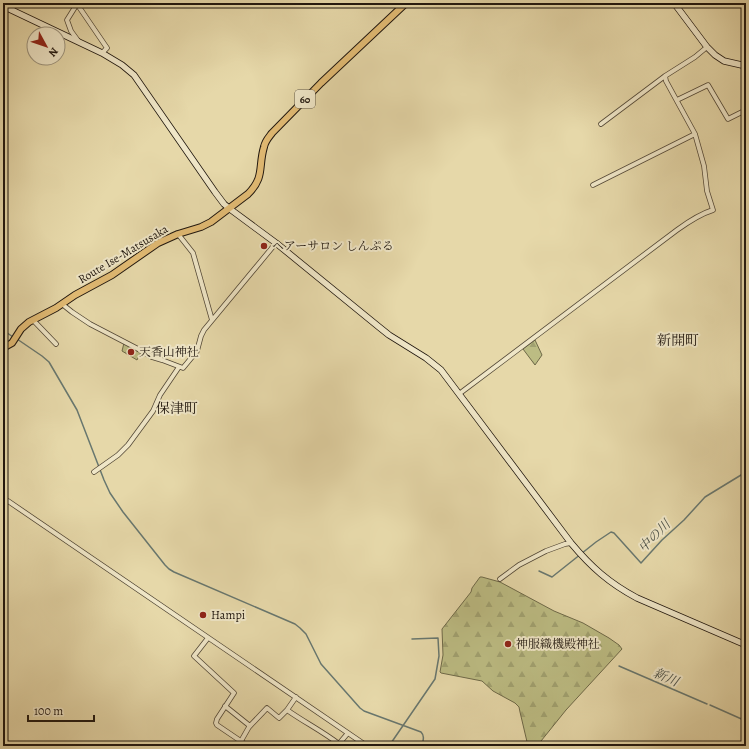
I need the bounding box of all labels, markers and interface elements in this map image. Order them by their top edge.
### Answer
north arrow [26,26,66,66]
text: N [45,44,62,60]
road number: 60 [295,90,315,108]
street label: Route Ise-Matsusaka [75,221,171,287]
place label: ヘアーサロン しんぷる [272,238,394,254]
marker: ヘアーサロン しんぷる [259,241,269,251]
district label: 新開町 [657,331,699,350]
place label: 天香山神社 [139,344,199,360]
marker: 天香山神社 [126,347,136,357]
district label: 保津町 [156,399,198,418]
water label: 中の川 [634,515,675,556]
place label: Hampi [211,607,245,623]
marker: Hampi [198,610,208,620]
place label: 神服織機殿神社 [516,636,600,652]
marker: 神服織機殿神社 [503,639,513,649]
water label: 新川 [651,664,683,691]
scale bar [28,697,94,723]
text: 100 m [34,703,63,719]

